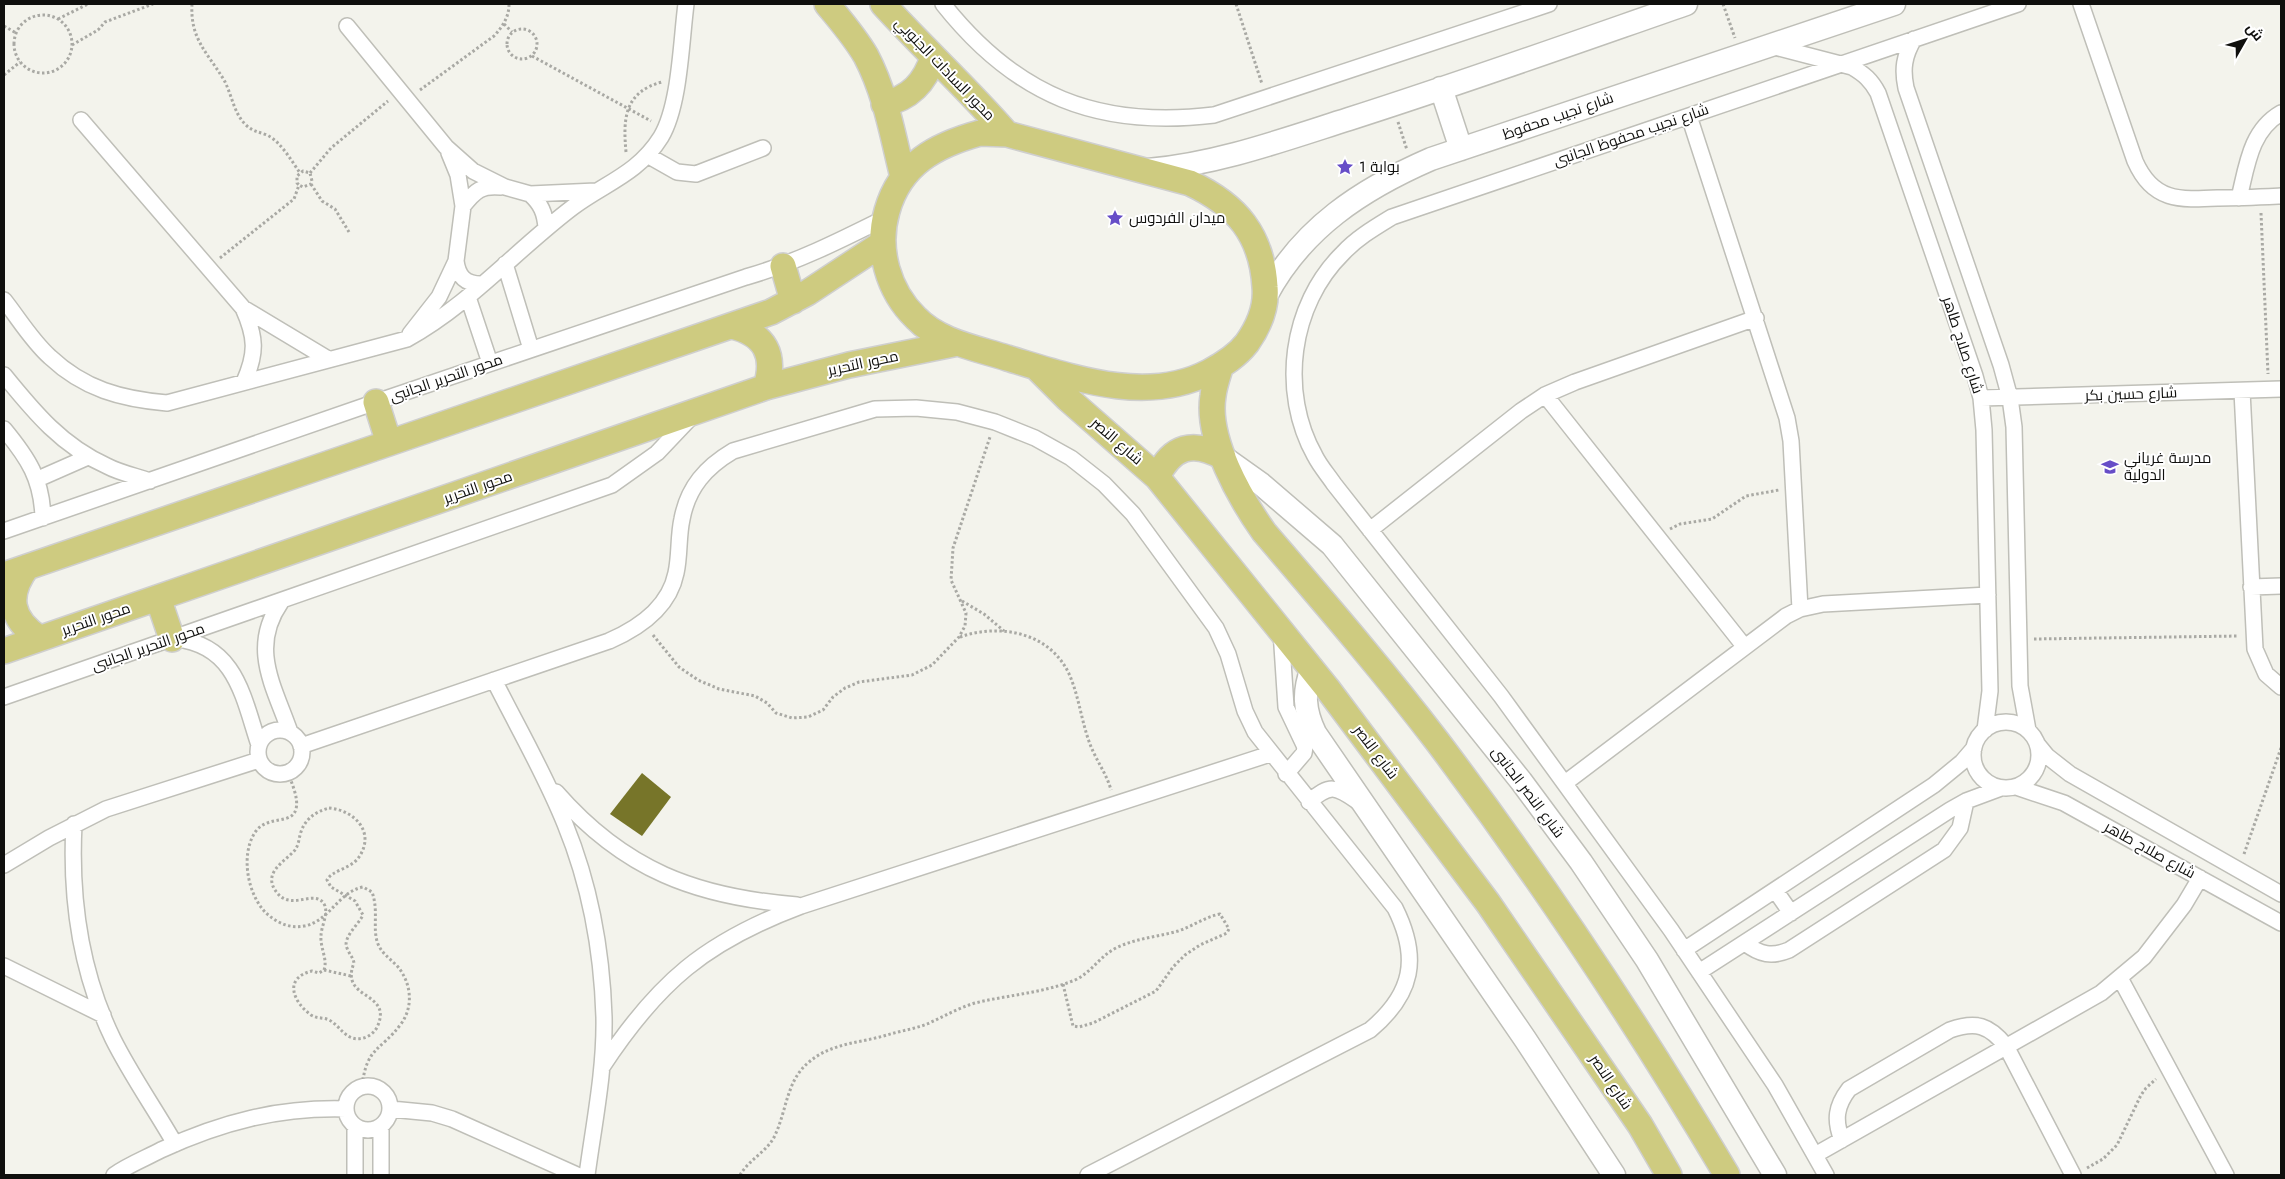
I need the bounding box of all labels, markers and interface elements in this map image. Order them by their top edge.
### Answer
street label: محور السادات الجنوبي [889,12,1000,126]
north arrow [2220,15,2270,65]
text: ش [2242,19,2269,45]
street label: شارع نجيب محفوظ [1499,87,1617,145]
street label: شارع نجيب محفوظ الجانبى [1550,98,1712,172]
place label: بوابة 1 [1359,156,1400,178]
place icon: بوابة 1 [1335,157,1355,177]
place label: ميدان الفردوس [1129,207,1225,229]
place icon: ميدان الفردوس [1105,208,1125,228]
street label: شارع صلاح طاهر [1937,293,1989,396]
street label: محور التحرير [825,345,900,381]
street label: محور التحرير الجانبى [386,348,506,408]
street label: شارع حسين بكر [2083,381,2178,407]
street label: شارع النصر [1085,411,1148,470]
place label: مدرسة غرياني الدولية [2124,447,2211,486]
school or university icon: مدرسة غرياني الدولية [2100,457,2120,477]
street label: محور التحرير [440,465,515,509]
street label: محور التحرير [58,597,133,641]
street label: محور التحرير الجانبى [88,617,208,677]
street label: شارع النصر [1348,719,1404,784]
street label: شارع النصر الجانبى [1486,742,1570,842]
street label: شارع صلاح طاهر [2100,815,2200,884]
street label: شارع النصر [1584,1049,1638,1114]

